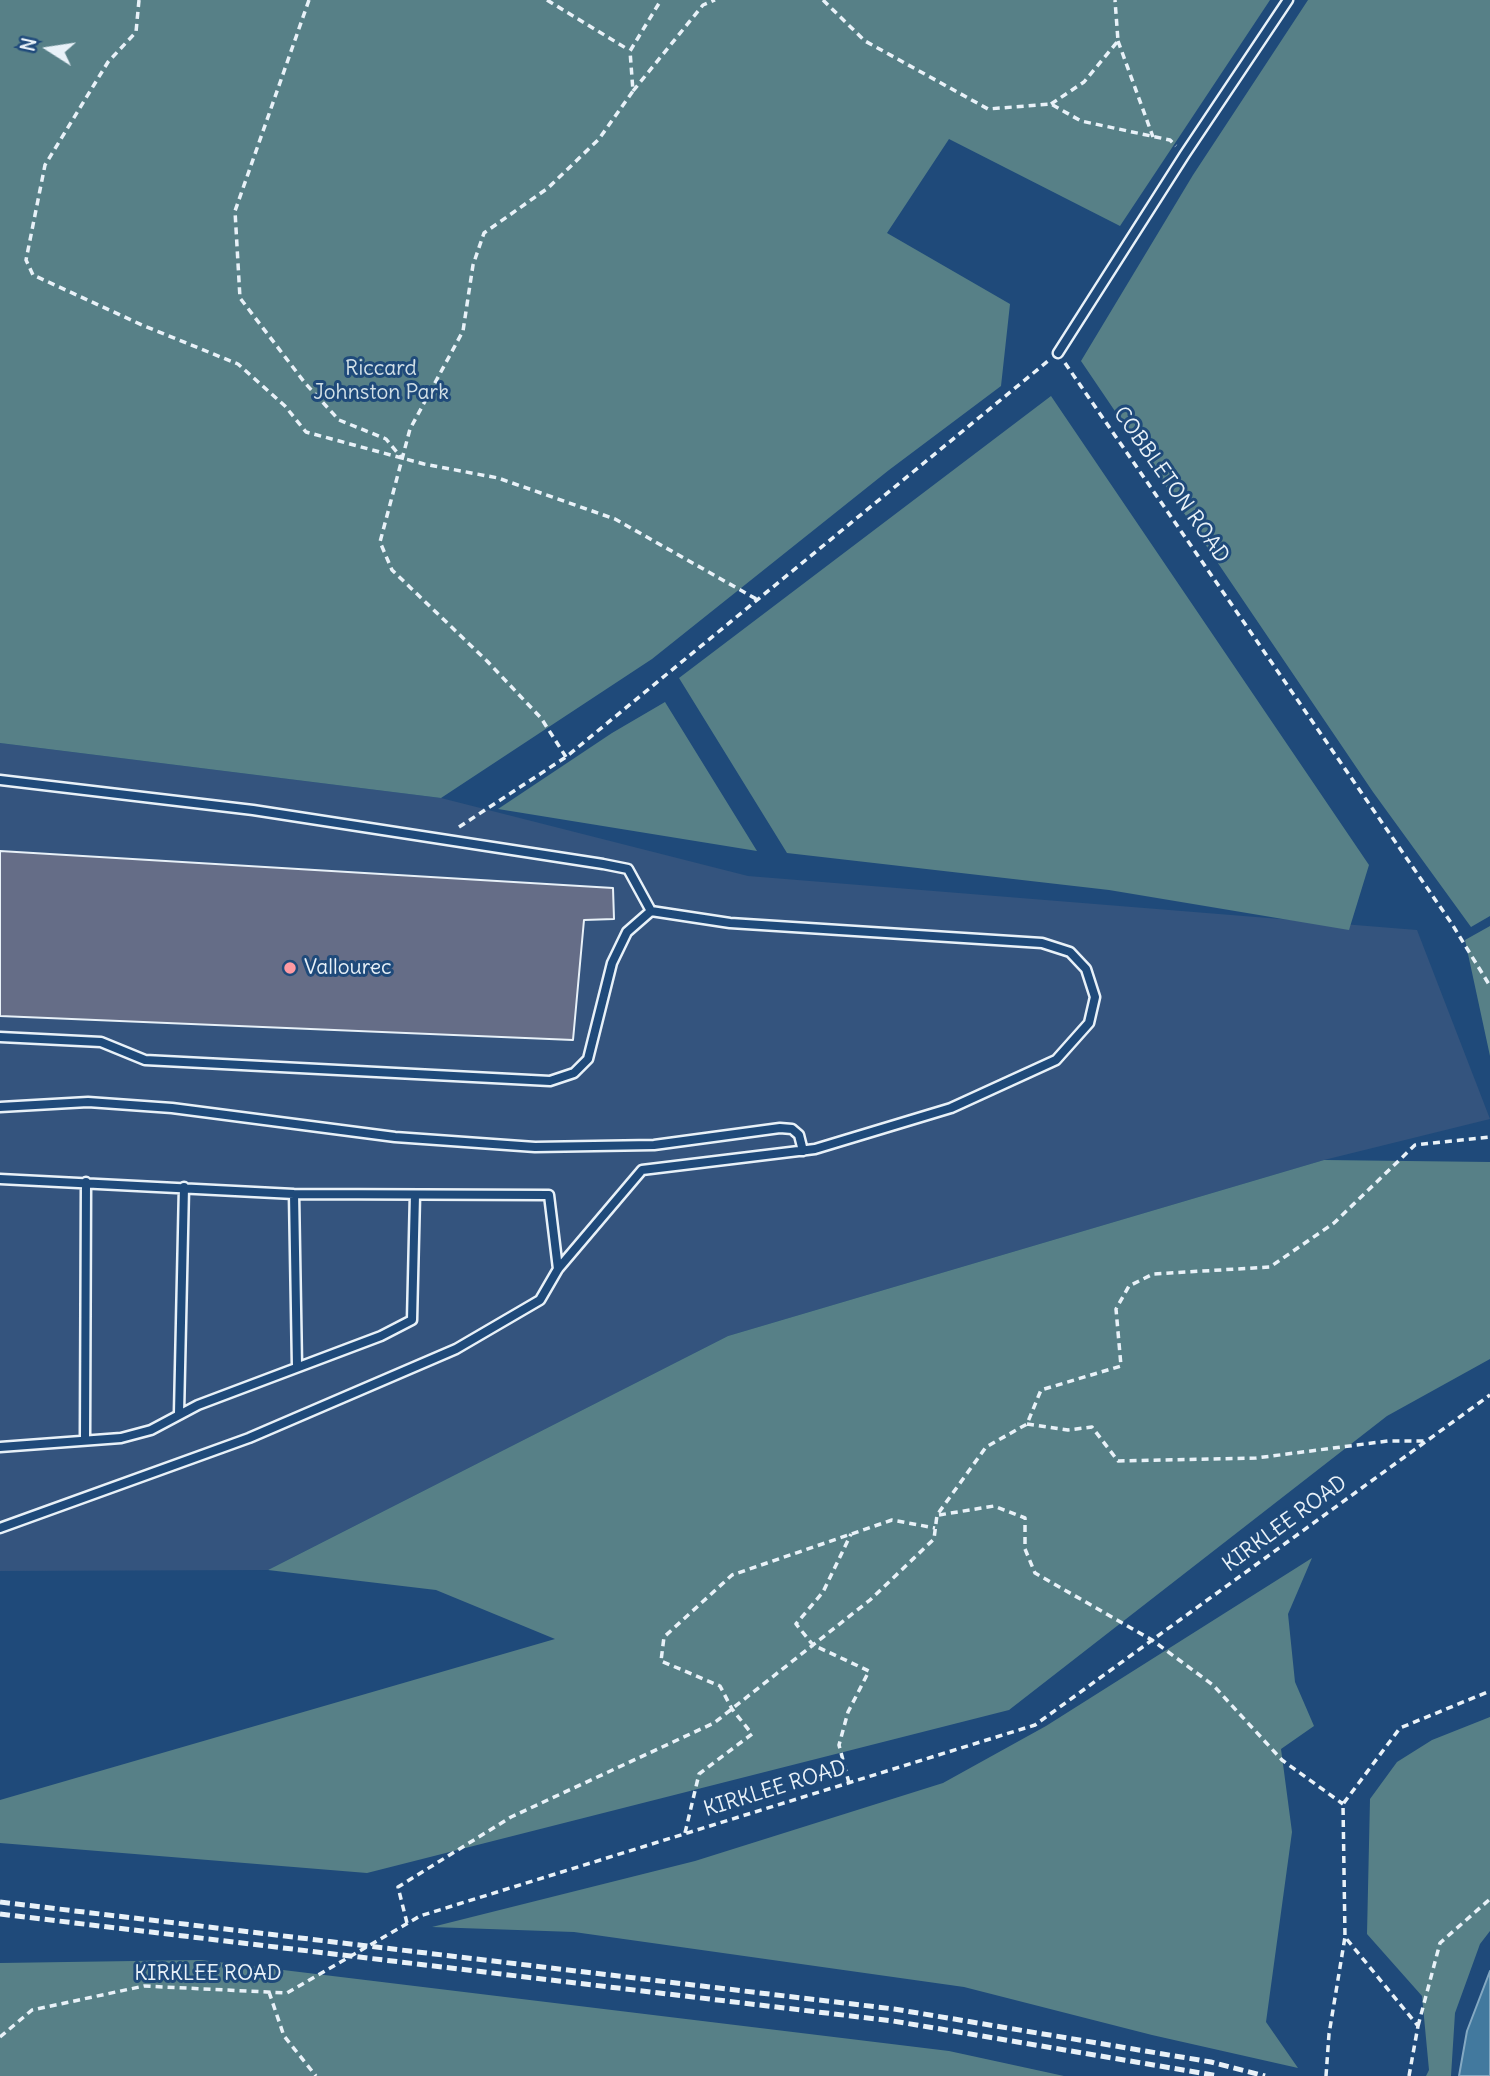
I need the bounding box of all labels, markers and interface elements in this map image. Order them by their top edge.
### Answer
north arrow [14,14,84,84]
text: N [15,36,42,54]
park label: Riccard Johnston Park [313,356,449,406]
street label: COBBLETON ROAD [1108,402,1234,568]
place label: Vallourec [304,955,392,981]
marker: Vallourec [282,960,298,976]
street label: KIRKLEE ROAD [1218,1471,1352,1577]
street label: KIRKLEE ROAD [701,1755,849,1823]
street label: KIRKLEE ROAD [134,1961,282,1987]

